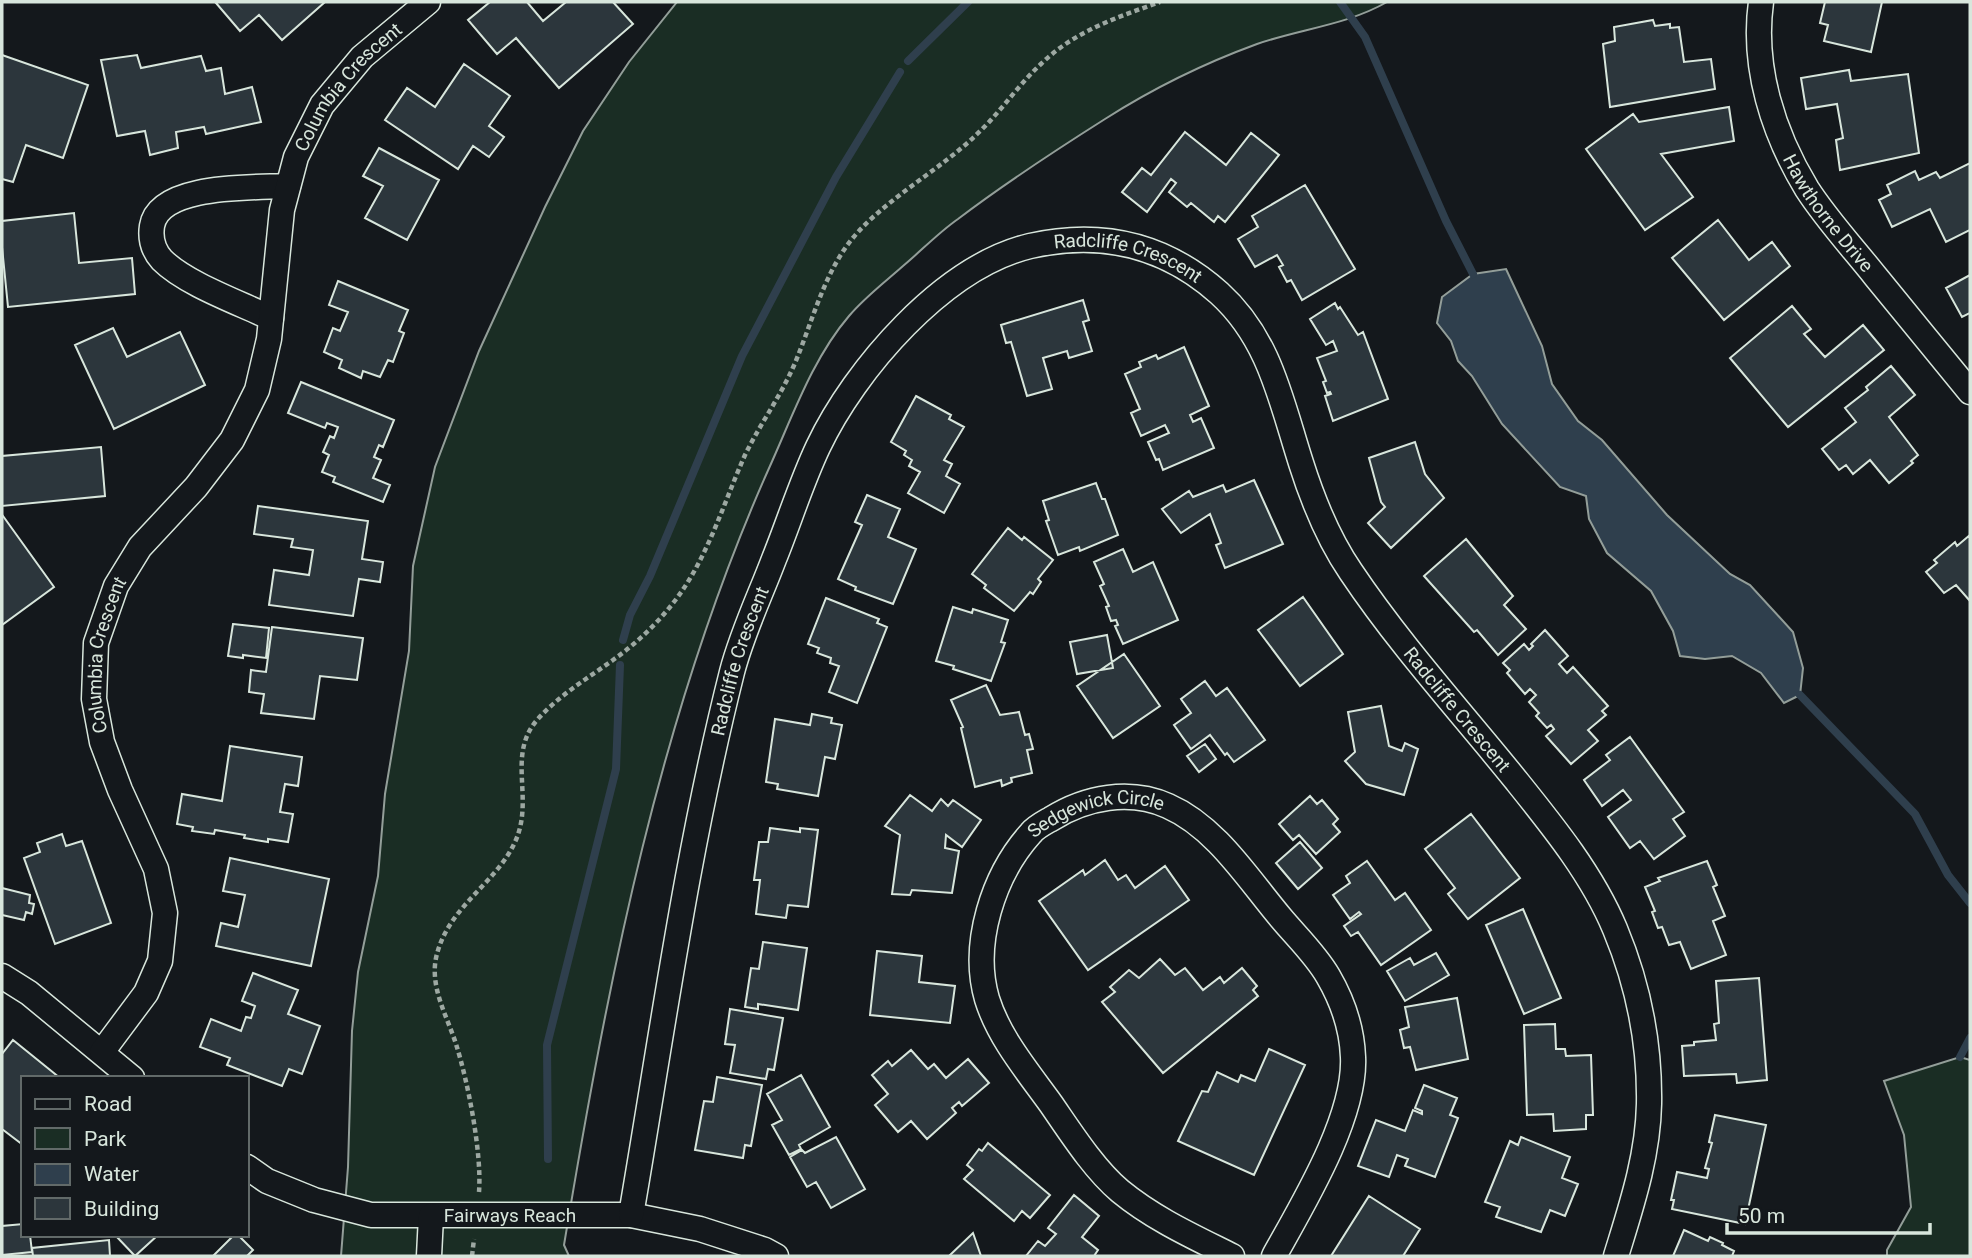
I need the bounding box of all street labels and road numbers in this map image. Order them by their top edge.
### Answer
street label: Columbia Crescent [289,17,406,155]
street label: Hawthorne Drive [1778,150,1879,277]
street label: Radcliffe Crescent [1052,228,1207,287]
street label: Columbia Crescent [82,572,131,735]
street label: Radcliffe Crescent [706,583,773,738]
street label: Radcliffe Crescent [1399,642,1516,776]
street label: Sedgewick Circle [1022,785,1168,842]
street label: Fairways Reach [444,1204,576,1227]

